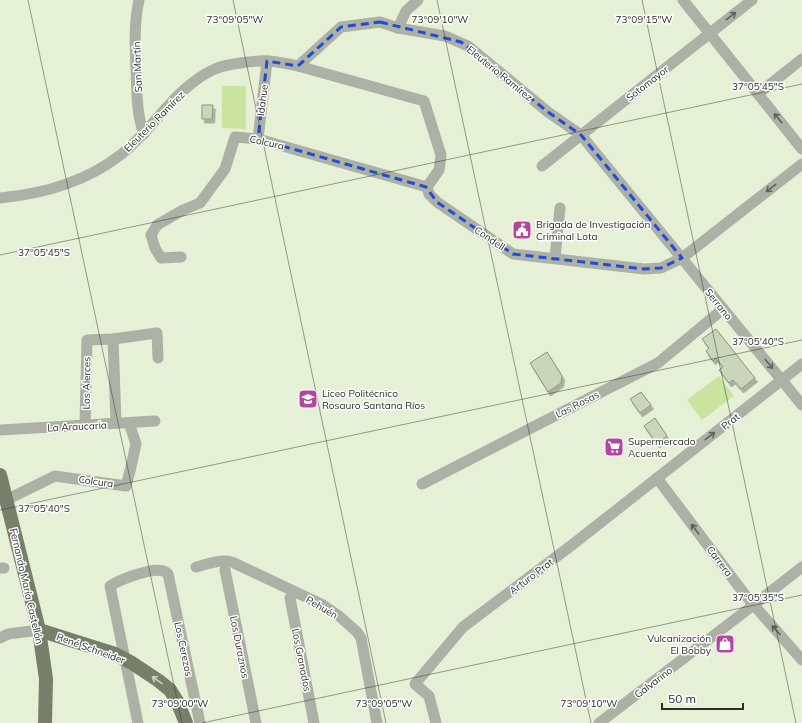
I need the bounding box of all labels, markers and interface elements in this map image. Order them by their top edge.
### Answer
one-way arrow [725,12,736,21]
text: 73°09'05"W [207,13,263,26]
text: 73°09'10"W [412,13,468,26]
text: 73°09'15"W [616,13,672,26]
street label: San Martín [130,41,145,93]
street label: Eleuterio Ramírez [464,43,535,104]
street label: Sotomayor [623,63,671,104]
text: 37°05'45"S [732,80,784,93]
street label: Idahue [254,84,271,117]
street label: Eleuterio Ramírez [121,88,188,155]
one-way arrow [773,113,782,124]
street label: Colcura [248,132,285,153]
one-way arrow [766,183,777,192]
place label: Brigada de Investigación Criminal Lota [536,218,650,243]
public building icon: Brigada de Investigación Criminal Lota [511,219,533,241]
street label: Condell [472,223,508,253]
text: 37°05'45"S [18,246,70,259]
street label: Serrano [702,286,735,323]
text: 37°05'40"S [732,335,784,348]
street label: Los Alerces [80,357,93,409]
one-way arrow [764,359,773,370]
place label: Liceo Politécnico Rosauro Santana Ríos [322,387,425,412]
school or university icon: Liceo Politécnico Rosauro Santana Ríos [297,388,319,410]
street label: Las Rosas [553,388,601,421]
street label: Prat [719,410,742,433]
street label: La Araucaria [47,418,107,435]
one-way arrow [705,432,716,441]
place label: Supermercado Acuenta [628,435,696,460]
supermarket icon: Supermercado Acuenta [603,436,625,458]
street label: Colcura [78,473,114,490]
text: 37°05'40"S [18,502,70,515]
one-way arrow [691,523,700,534]
street label: Fernando María Castellón [7,527,46,645]
street label: Carrera [704,543,735,579]
street label: Arturo Prat [507,555,556,597]
text: 37°05'35"S [732,591,784,604]
street label: Pehuén [303,593,340,622]
street label: Los Duraznos [227,615,252,679]
street label: Los Cerezos [171,621,196,678]
one-way arrow [772,626,781,636]
street label: Los Granados [289,627,314,693]
street label: René Schneider [55,630,127,667]
place label: Vulcanización El Bobby [647,632,712,657]
shop icon: Vulcanización El Bobby [714,633,736,655]
street label: Galvarino [632,664,675,701]
one-way arrow [152,676,163,684]
scale bar [662,685,743,711]
text: 50 m [668,691,696,706]
text: 73°09'00"W [152,697,208,710]
text: 73°09'05"W [356,697,412,710]
text: 73°09'10"W [561,697,617,710]

